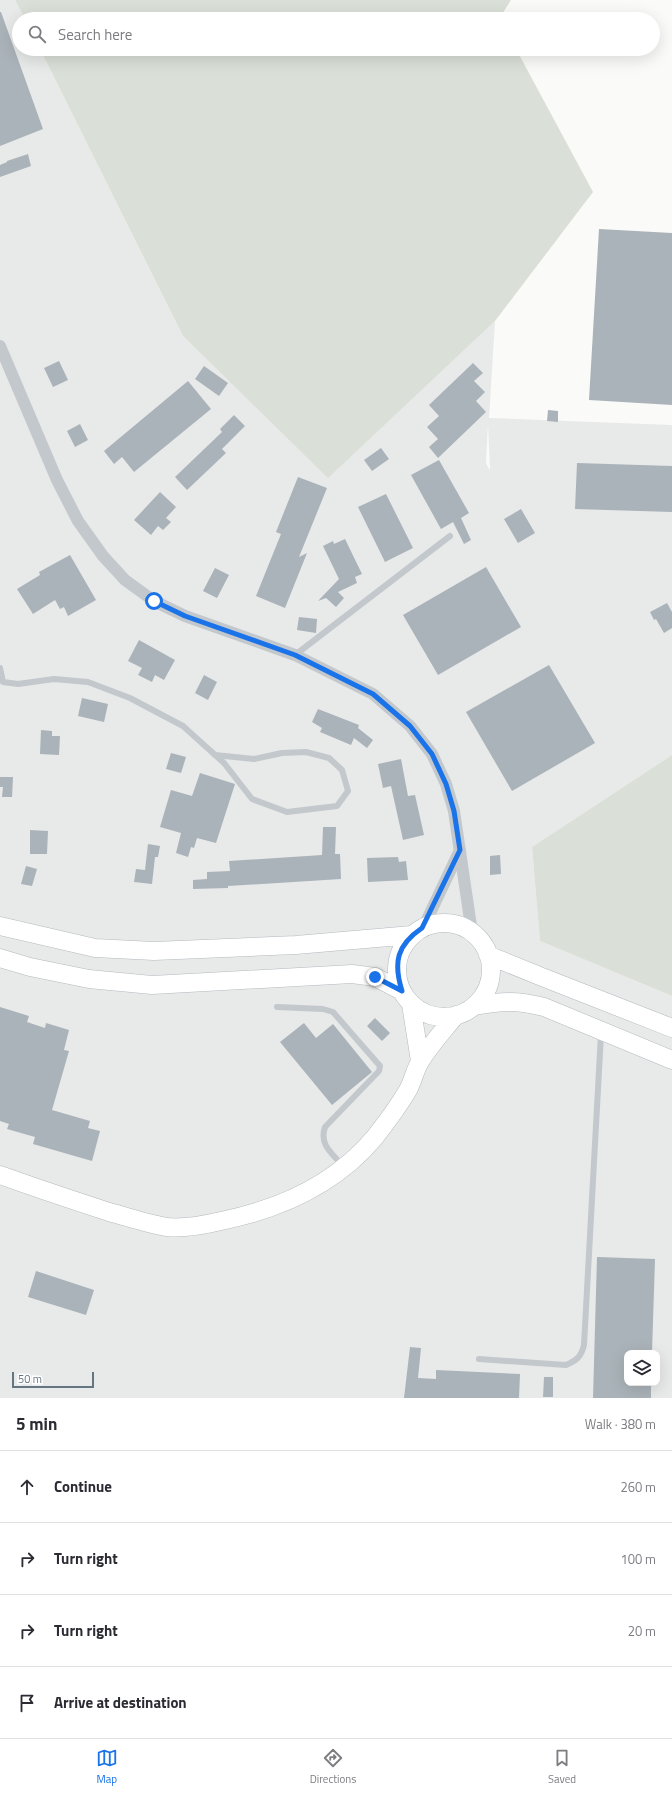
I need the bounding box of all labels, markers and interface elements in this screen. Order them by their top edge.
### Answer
search box [12,12,660,56]
icon: search [26,23,48,45]
text: Search here [58,23,132,46]
route start [145,592,163,610]
route end [366,968,384,986]
map controls [624,1350,660,1386]
button: layers [624,1350,660,1386]
scale bar [12,1370,94,1389]
text: 50 m [18,1371,42,1387]
text: 5 min [16,1411,57,1437]
text: Walk · 380 m [585,1414,656,1434]
text: Continue [54,1475,112,1498]
icon: ahead [16,1476,38,1498]
text: 260 m [620,1477,656,1497]
text: Turn right [54,1547,118,1570]
icon: right [16,1548,38,1570]
text: 100 m [620,1549,656,1569]
text: Turn right [54,1619,118,1642]
icon: right [16,1620,38,1642]
text: 20 m [628,1621,656,1641]
text: Arrive at destination [54,1691,187,1714]
icon: arrive [16,1692,38,1714]
tab: Map [96,1747,118,1787]
tab: Directions [310,1747,356,1787]
tab: Saved [548,1747,576,1787]

